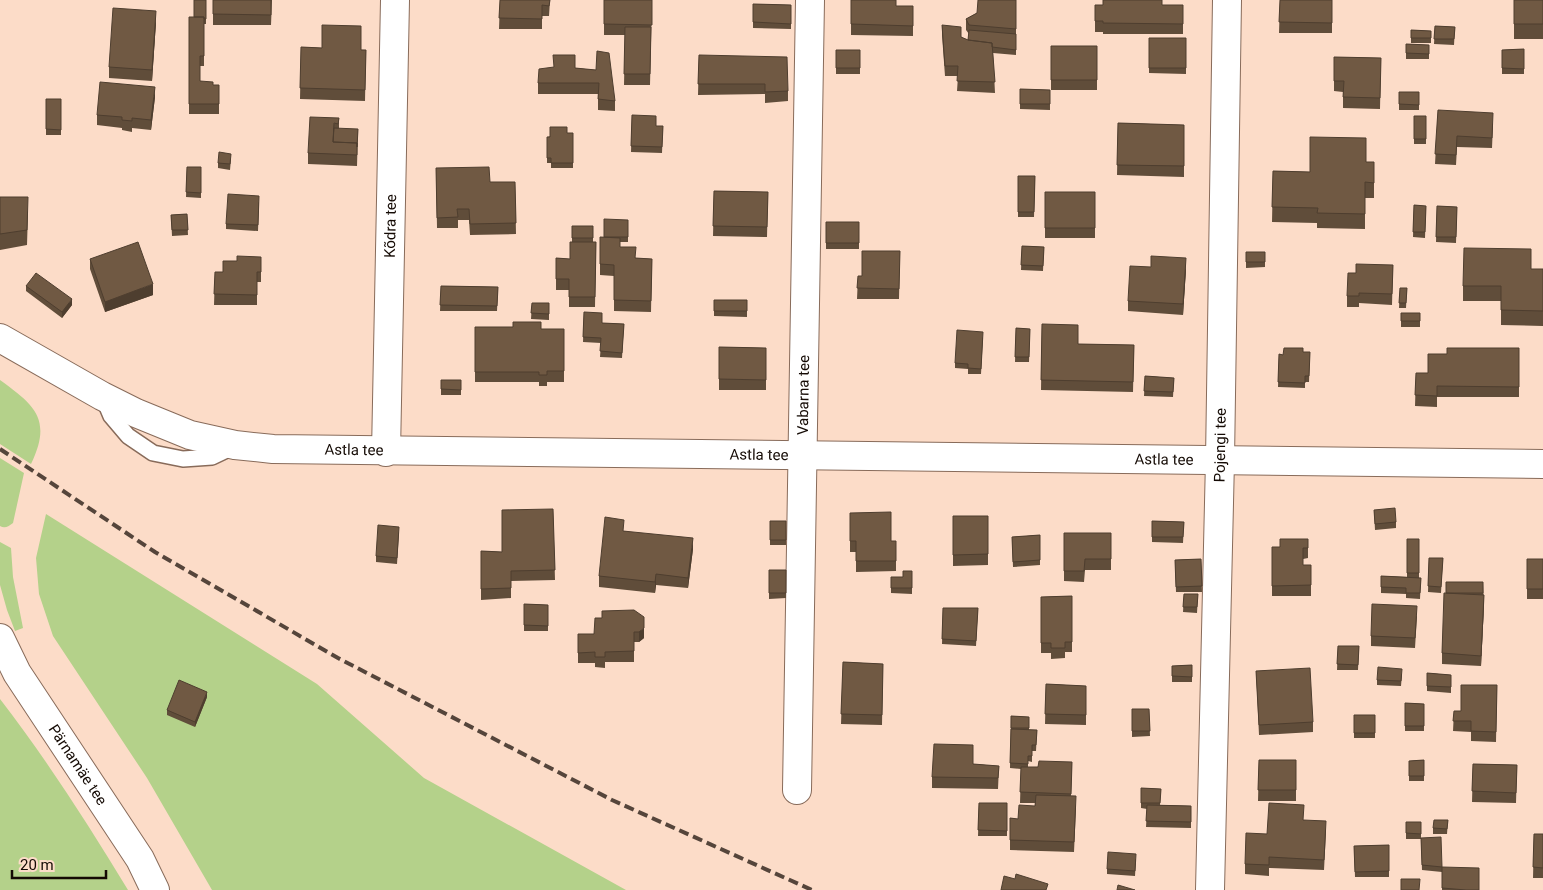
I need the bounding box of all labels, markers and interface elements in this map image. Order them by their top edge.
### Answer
street label: Kõdra tee [381,194,400,258]
street label: Vabarna tee [794,355,813,435]
street label: Pojengi tee [1210,408,1230,483]
street label: Astla tee [324,441,384,459]
street label: Astla tee [729,445,789,464]
street label: Astla tee [1134,450,1194,469]
street label: Pärnamäe tee [45,721,111,809]
scale bar [12,848,106,880]
text: 20 m [20,856,54,874]

